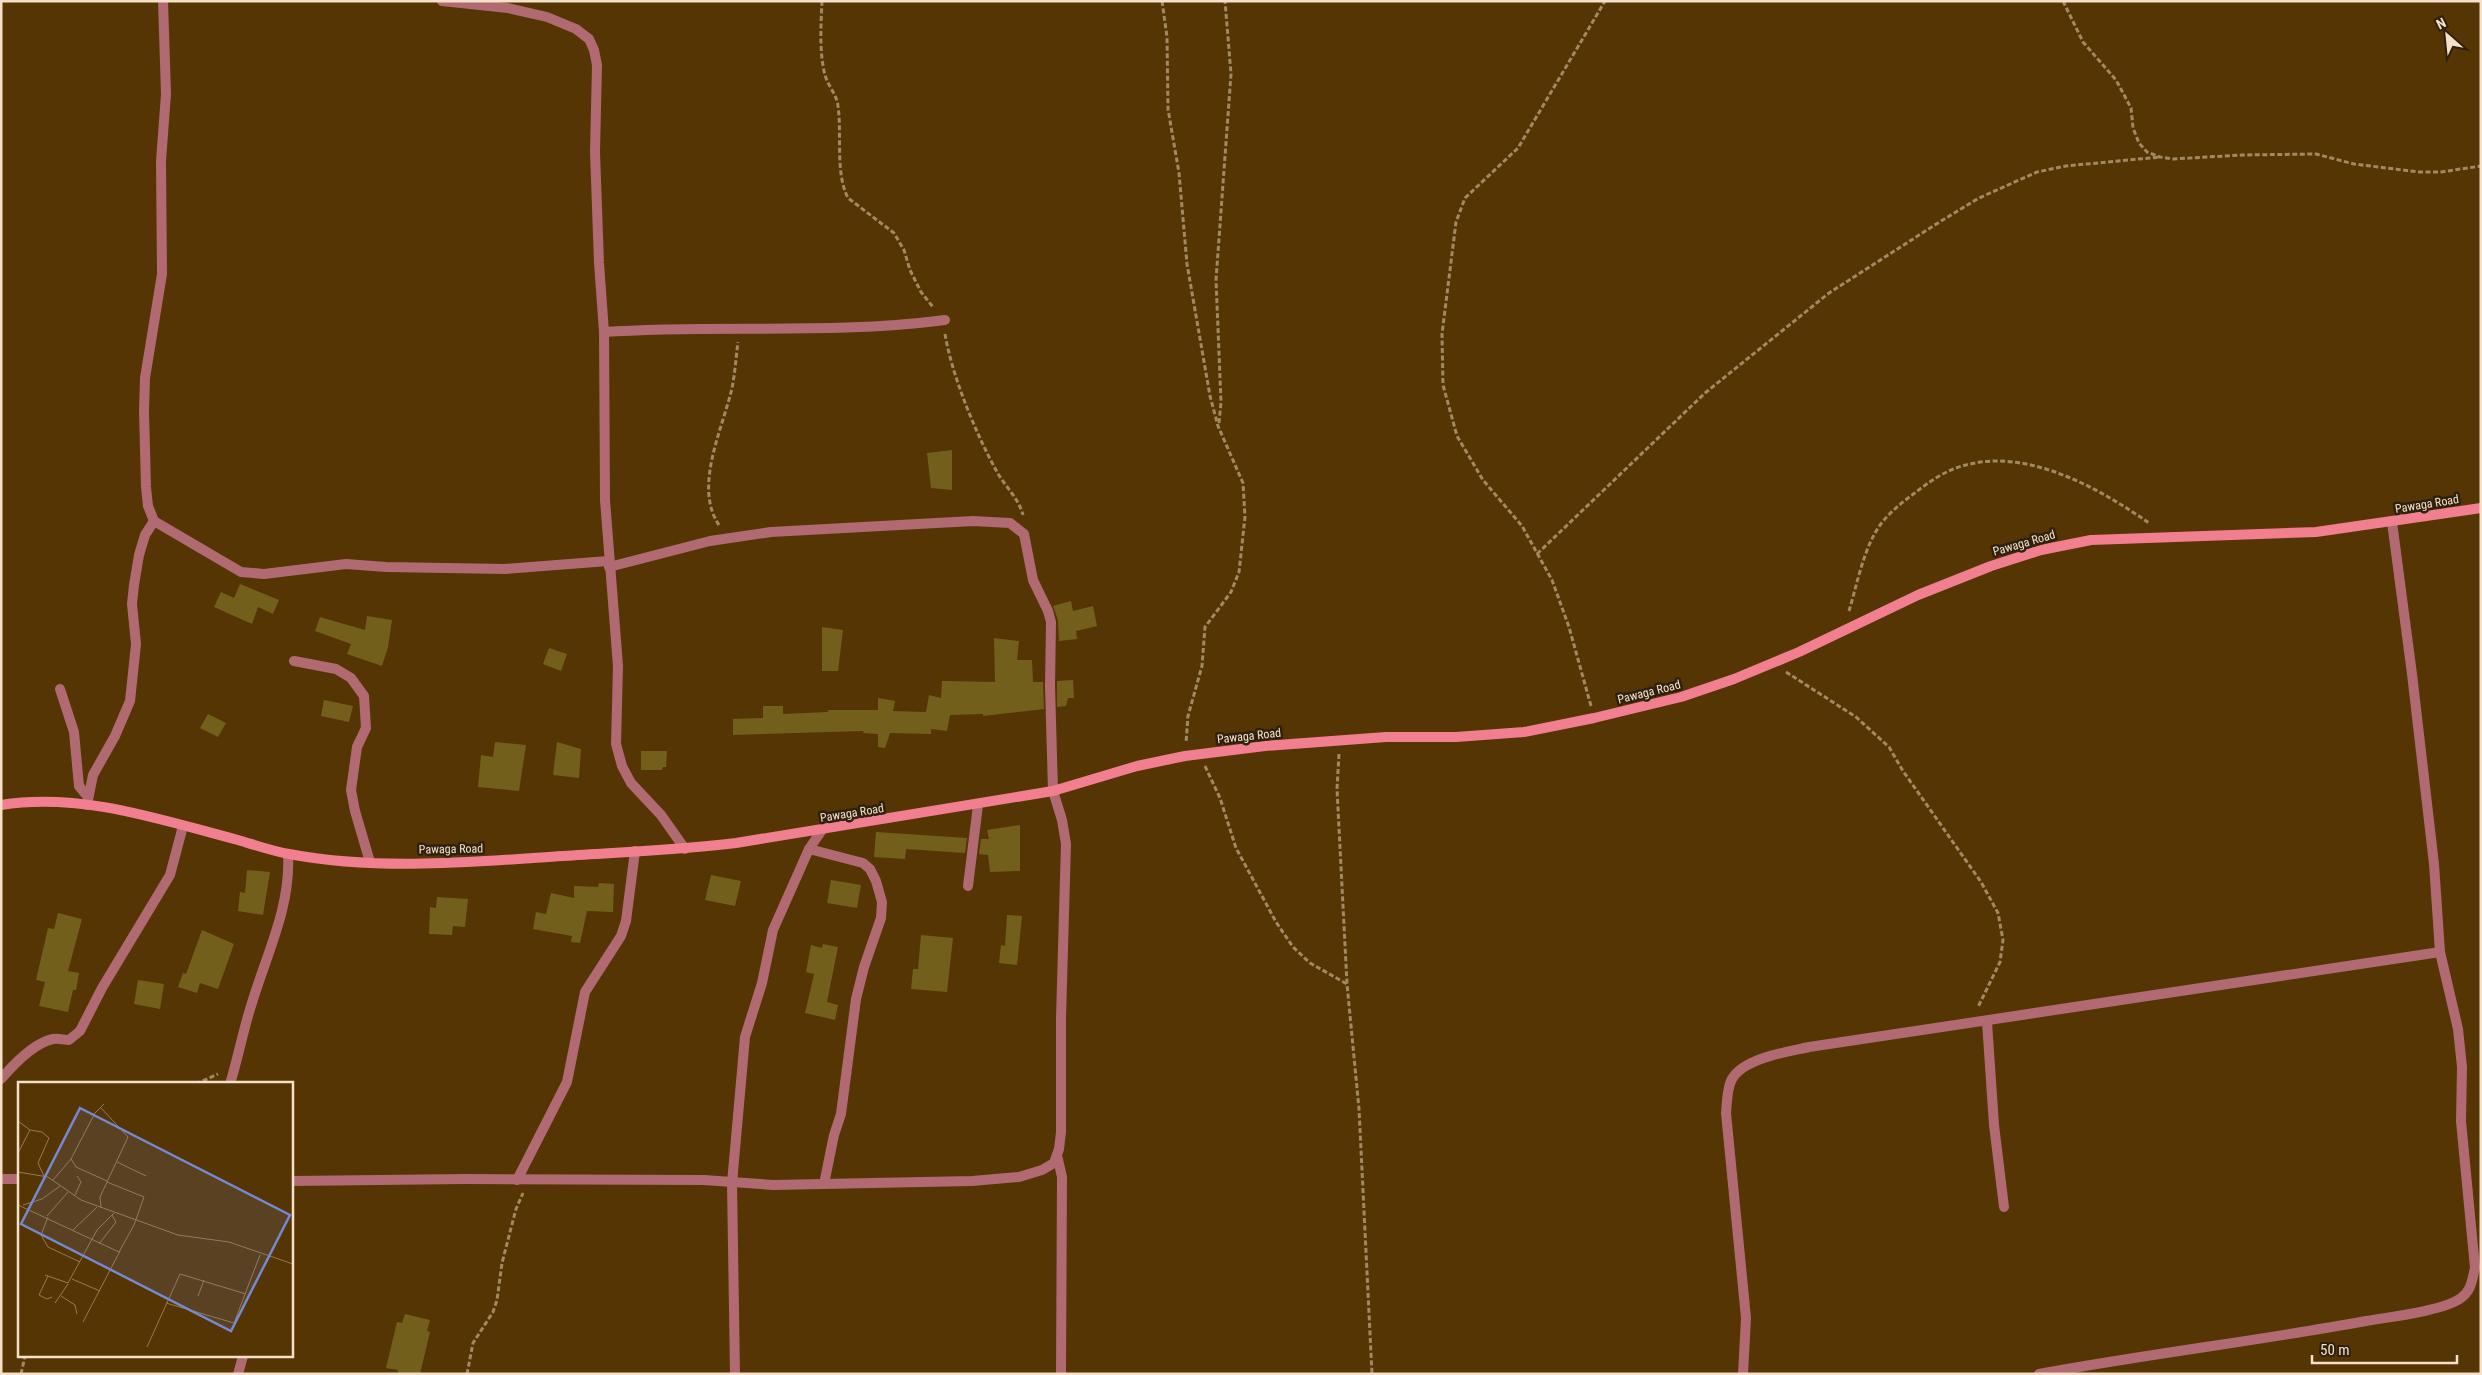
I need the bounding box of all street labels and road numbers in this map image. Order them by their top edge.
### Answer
street label: Pawaga Road [2394,492,2460,516]
street label: Pawaga Road [1991,527,2057,559]
street label: Pawaga Road [1616,677,1682,707]
street label: Pawaga Road [1216,726,1282,746]
street label: Pawaga Road [819,801,885,825]
street label: Pawaga Road [419,841,483,857]

